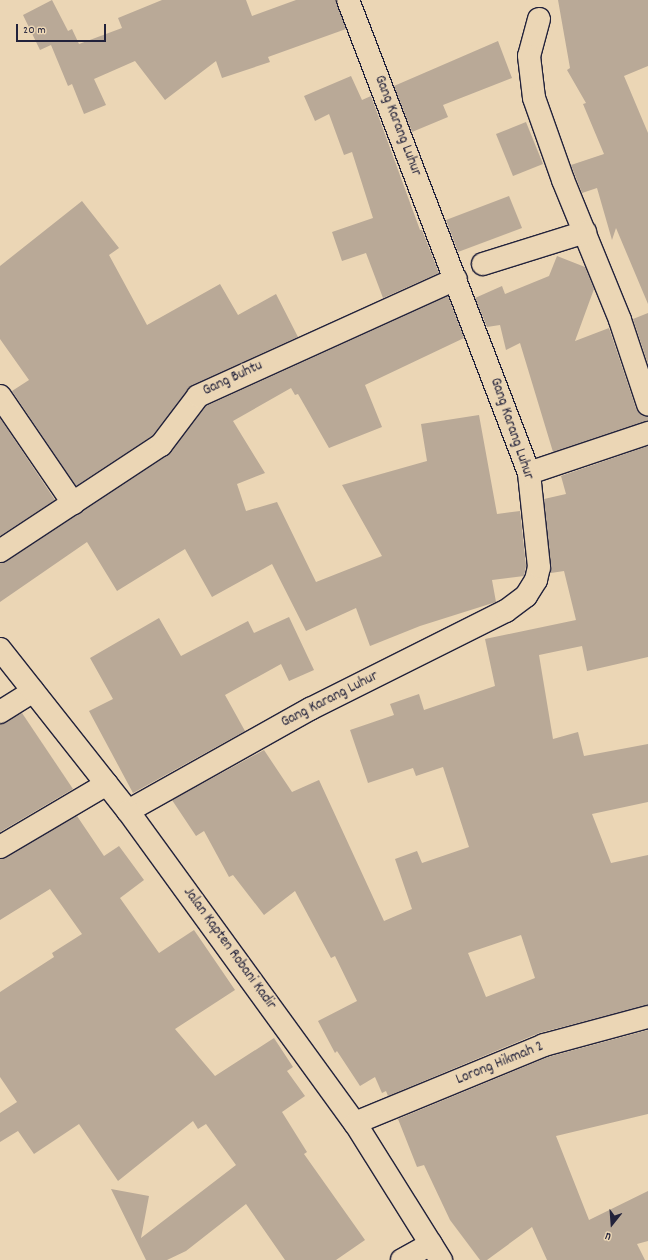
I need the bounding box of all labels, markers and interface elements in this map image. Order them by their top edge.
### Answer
scale bar [18,16,108,42]
text: 20 m [23,22,46,39]
street label: Gang Karang Luhur [370,73,424,179]
street label: Gang Buhtu [200,357,266,401]
street label: Gang Karang Luhur [485,376,537,482]
street label: Gang Karang Luhur [278,668,382,732]
street label: Jalan Kapten Robani Kadir [179,884,279,1014]
street label: Lorong Hikmah 2 [454,1038,546,1090]
north arrow [592,1204,632,1244]
text: U [604,1227,613,1244]

